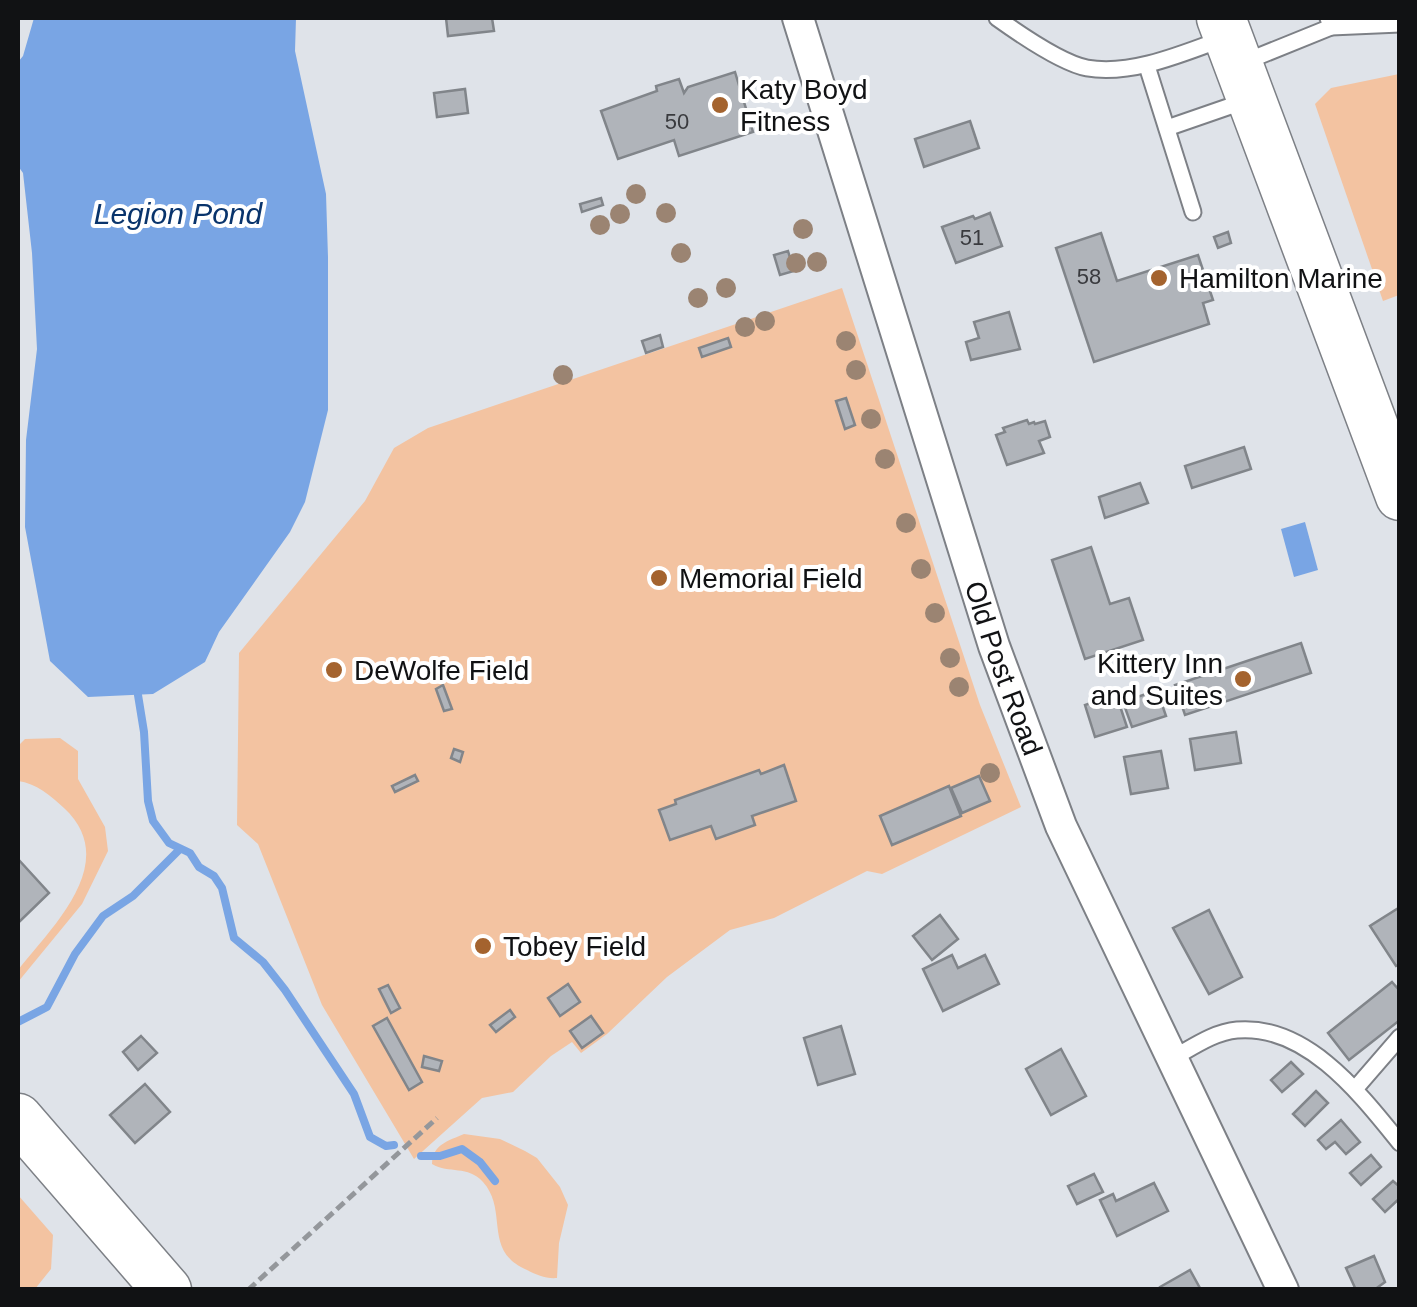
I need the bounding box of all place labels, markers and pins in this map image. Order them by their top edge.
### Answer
place label: Katy Boyd Fitness [740,74,868,137]
marker: Katy Boyd Fitness [709,94,731,116]
place label: Hamilton Marine [1179,263,1383,294]
marker: Hamilton Marine [1148,267,1170,289]
place label: Memorial Field [679,563,863,594]
marker: Memorial Field [648,567,670,589]
place label: Kittery Inn and Suites [1091,648,1223,711]
place label: DeWolfe Field [354,655,529,686]
marker: DeWolfe Field [323,659,345,681]
marker: Kittery Inn and Suites [1232,668,1254,690]
place label: Tobey Field [503,931,646,962]
marker: Tobey Field [472,935,494,957]

